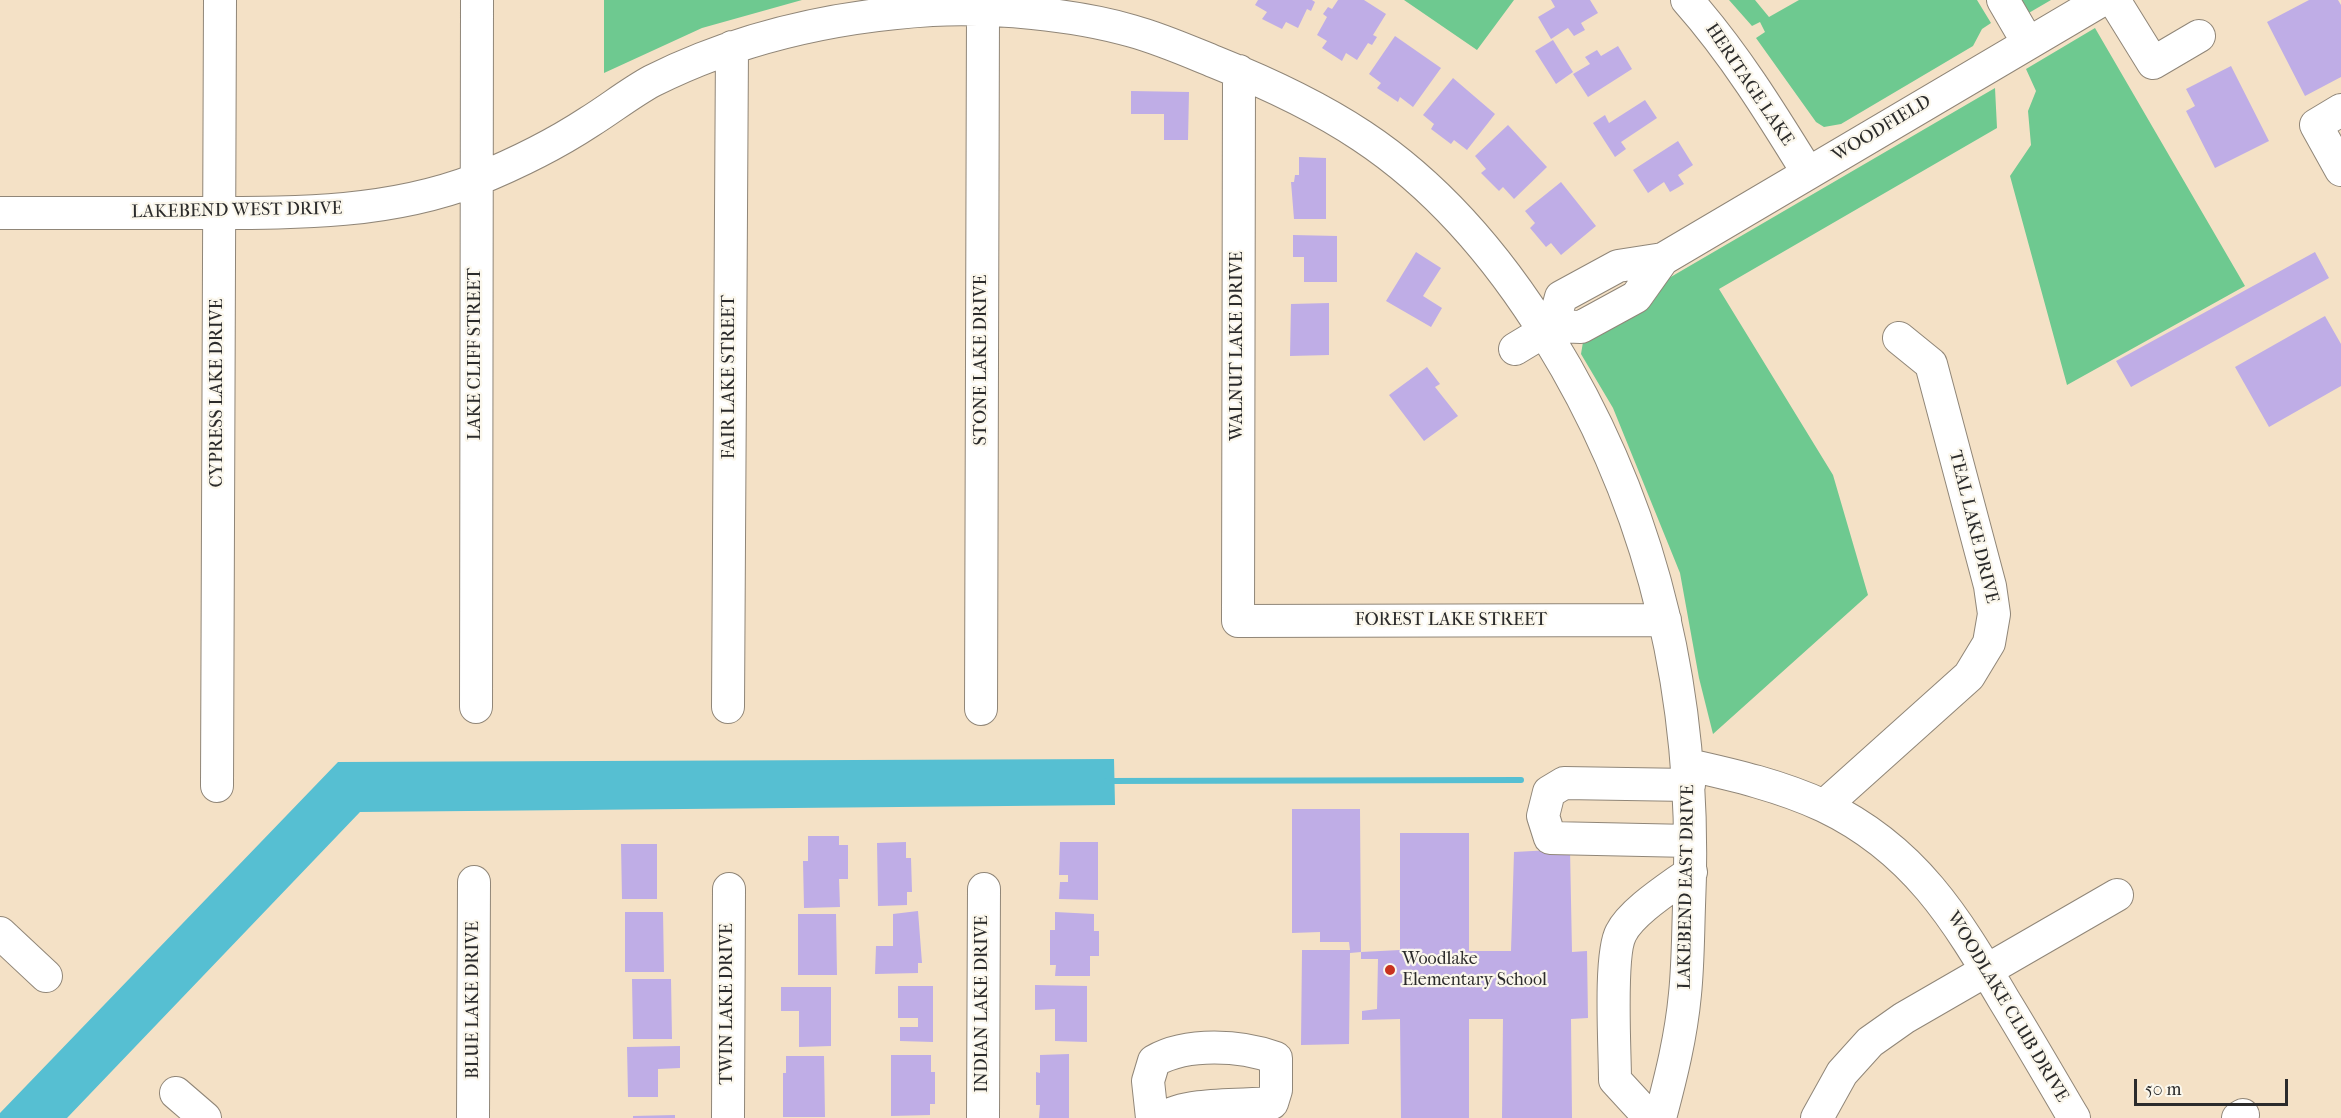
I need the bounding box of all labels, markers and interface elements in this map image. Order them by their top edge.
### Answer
street label: HERITAGE LAKE [1700,20,1798,150]
street label: WOODFIELD [1829,91,1935,167]
street label: LAKEBEND WEST DRIVE [131,198,343,224]
street label: WALNUT LAKE DRIVE [1227,251,1249,441]
street label: LAKE CLIFF STREET [465,268,487,440]
street label: STONE LAKE DRIVE [971,274,993,446]
street label: FAIR LAKE STREET [719,295,741,459]
street label: CYPRESS LAKE DRIVE [207,298,229,488]
street label: TEAL LAKE DRIVE [1944,448,2002,606]
street label: FOREST LAKE STREET [1355,610,1547,632]
street label: LAKEBEND EAST DRIVE [1674,784,1700,990]
street label: WOODLAKE CLUB DRIVE [1942,908,2072,1106]
street label: INDIAN LAKE DRIVE [972,915,994,1093]
street label: BLUE LAKE DRIVE [463,921,485,1079]
street label: TWIN LAKE DRIVE [717,923,739,1085]
place label: Woodlake Elementary School [1402,949,1547,992]
marker: Woodlake Elementary School [1383,963,1397,977]
scale bar [2137,1067,2292,1105]
text: 50 m [2145,1079,2181,1100]

